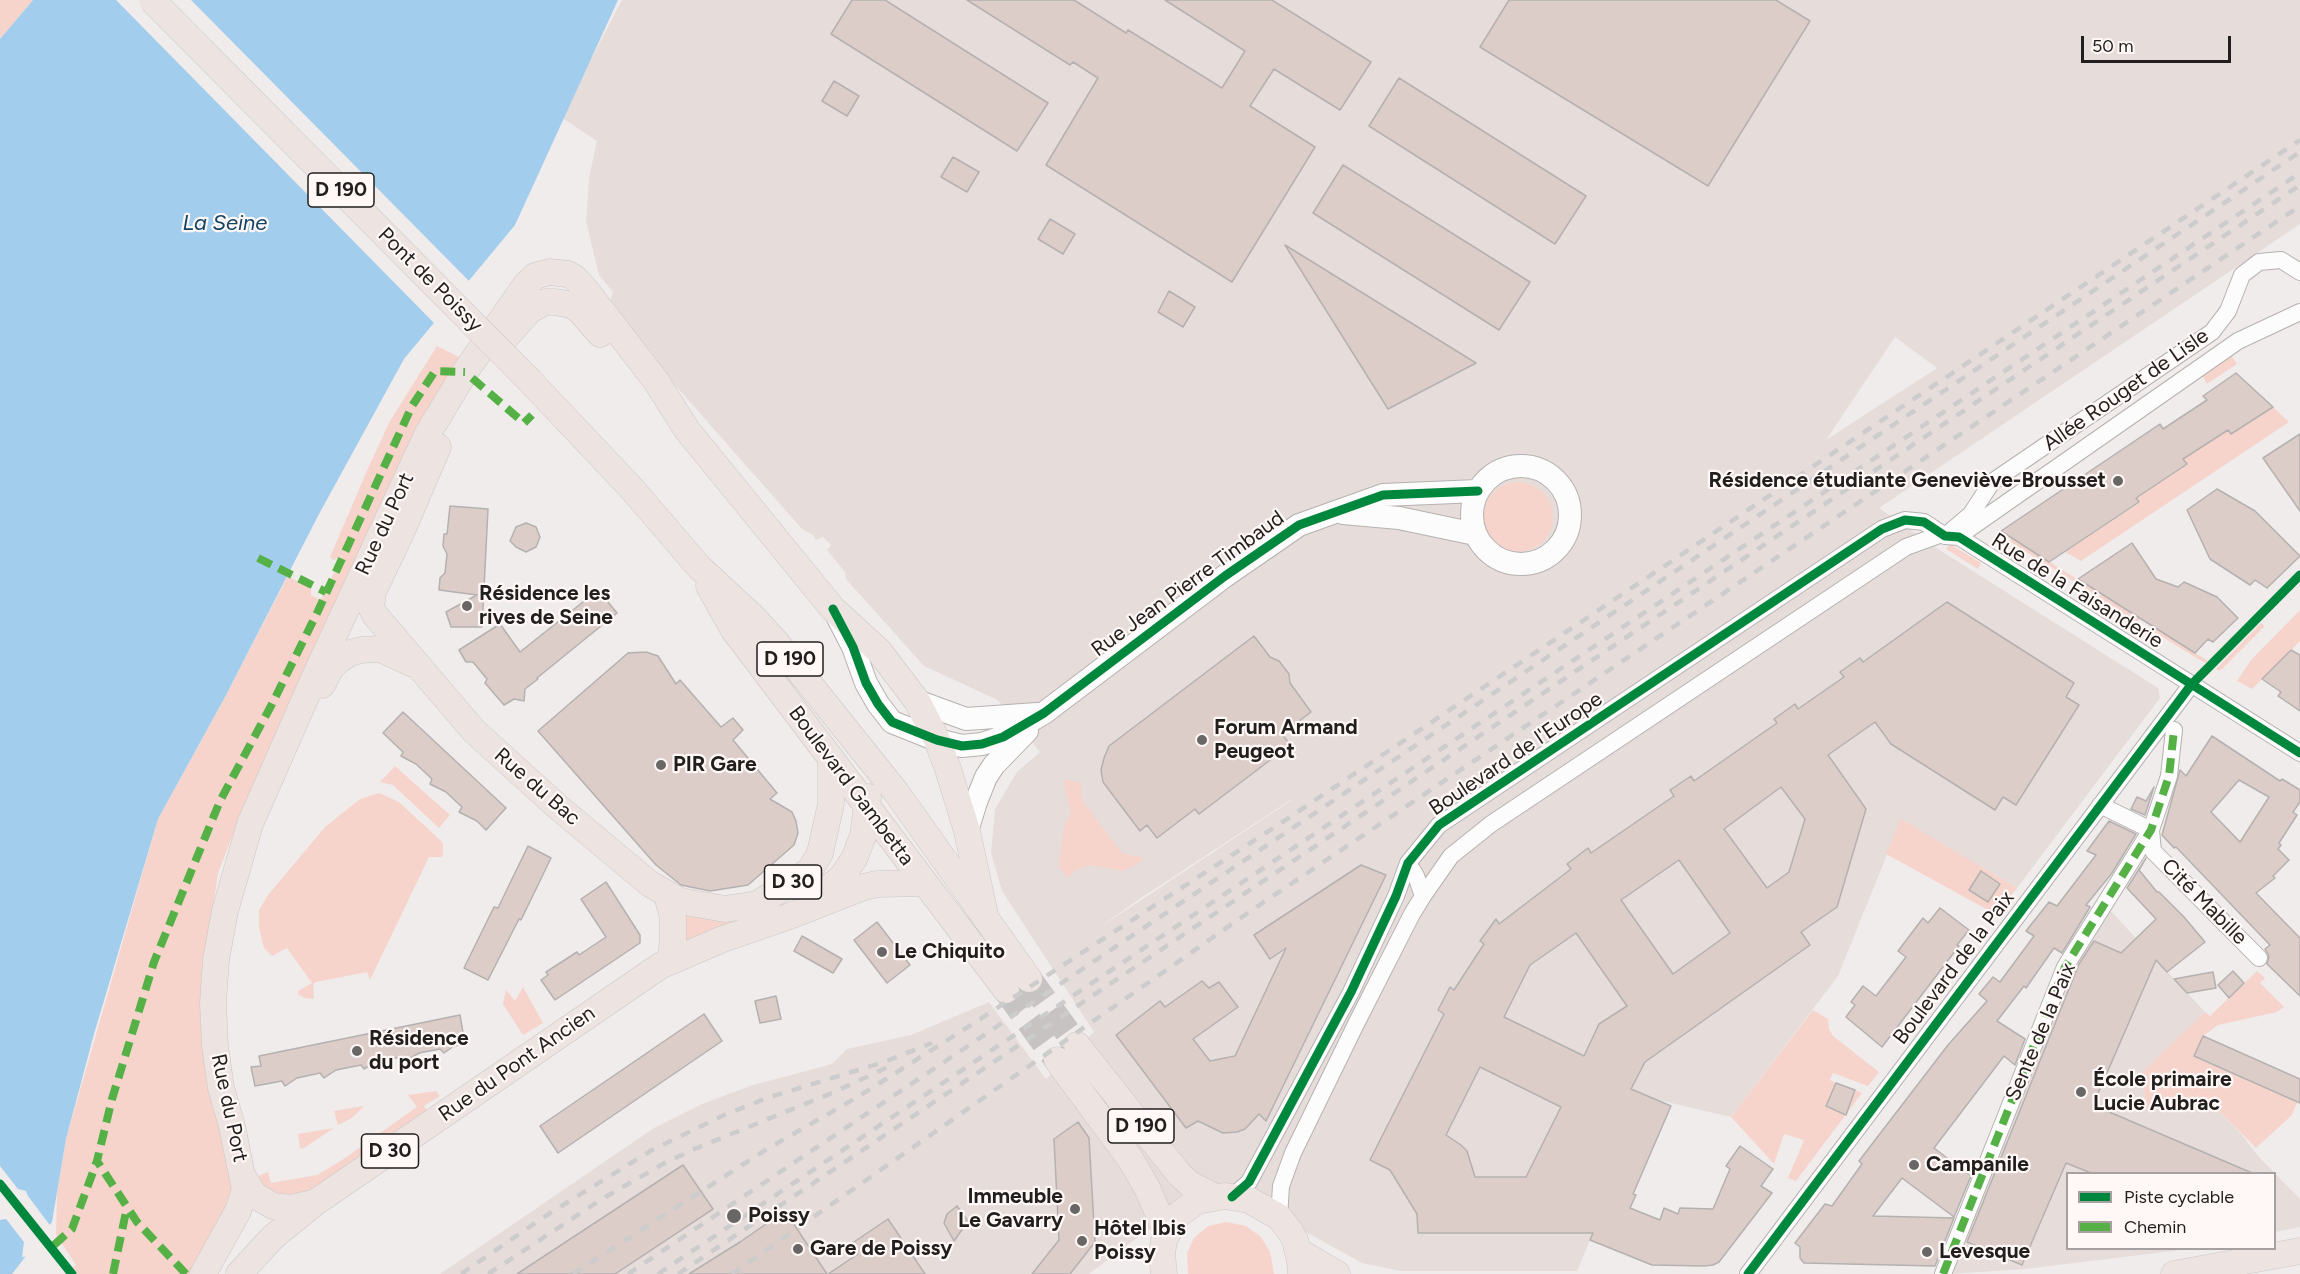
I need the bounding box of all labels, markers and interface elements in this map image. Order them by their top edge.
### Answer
scale bar [2084,24,2234,62]
text: 50 m [2092,35,2134,57]
road number: D 190 [308,173,374,207]
water label: La Seine [183,211,267,237]
street label: Pont de Poissy [372,222,488,338]
street label: Allée Rouget de Lisle [2038,323,2214,457]
place label: Résidence étudiante Geneviève-Brousset [1708,468,2106,494]
street label: Rue du Port [350,469,420,579]
marker: Résidence étudiante Geneviève-Brousset [2111,474,2125,488]
street label: Rue Jean Pierre Timbaud [1087,506,1289,662]
street label: Rue de la Faisanderie [1987,528,2167,654]
place label: Résidence les rives de Seine [479,581,613,631]
marker: Résidence les rives de Seine [460,599,474,613]
road number: D 190 [757,642,823,676]
street label: Boulevard de l'Europe [1425,687,1607,821]
street label: Boulevard Gambetta [783,701,919,871]
place label: Forum Armand Peugeot [1214,715,1358,765]
marker: Forum Armand Peugeot [1195,733,1209,747]
street label: Rue du Bac [489,743,585,831]
place label: PIR Gare [673,752,757,778]
marker: PIR Gare [654,758,668,772]
street label: Cité Mabille [2156,854,2252,950]
road number: D 30 [764,865,822,899]
street label: Boulevard de la Paix [1888,886,2020,1050]
place label: Le Chiquito [894,939,1005,965]
marker: Le Chiquito [875,945,889,959]
street label: Sente de la Paix [2001,959,2081,1105]
street label: Rue du Pont Ancien [434,1001,600,1127]
place label: Résidence du port [369,1026,469,1076]
marker: Résidence du port [350,1044,364,1058]
street label: Rue du Port [205,1052,253,1164]
place label: École primaire Lucie Aubrac [2093,1067,2232,1117]
marker: École primaire Lucie Aubrac [2074,1085,2088,1099]
road number: D 190 [1108,1109,1174,1143]
road number: D 30 [362,1134,418,1168]
place label: Campanile [1926,1152,2029,1178]
marker: Campanile [1907,1158,1921,1172]
legend [2066,1172,2276,1250]
place label: Immeuble Le Gavarry [958,1184,1063,1234]
text: Piste cyclable [2124,1186,2234,1208]
marker: Immeuble Le Gavarry [1068,1202,1082,1216]
place label: Poissy [748,1203,810,1229]
marker: Poissy [725,1207,743,1225]
place label: Hôtel Ibis Poissy [1094,1216,1186,1266]
text: Chemin [2124,1216,2186,1238]
marker: Hôtel Ibis Poissy [1075,1234,1089,1248]
place label: Gare de Poissy [810,1236,952,1262]
place label: Levesque [1939,1239,2030,1265]
marker: Gare de Poissy [791,1242,805,1256]
marker: Levesque [1920,1245,1934,1259]

